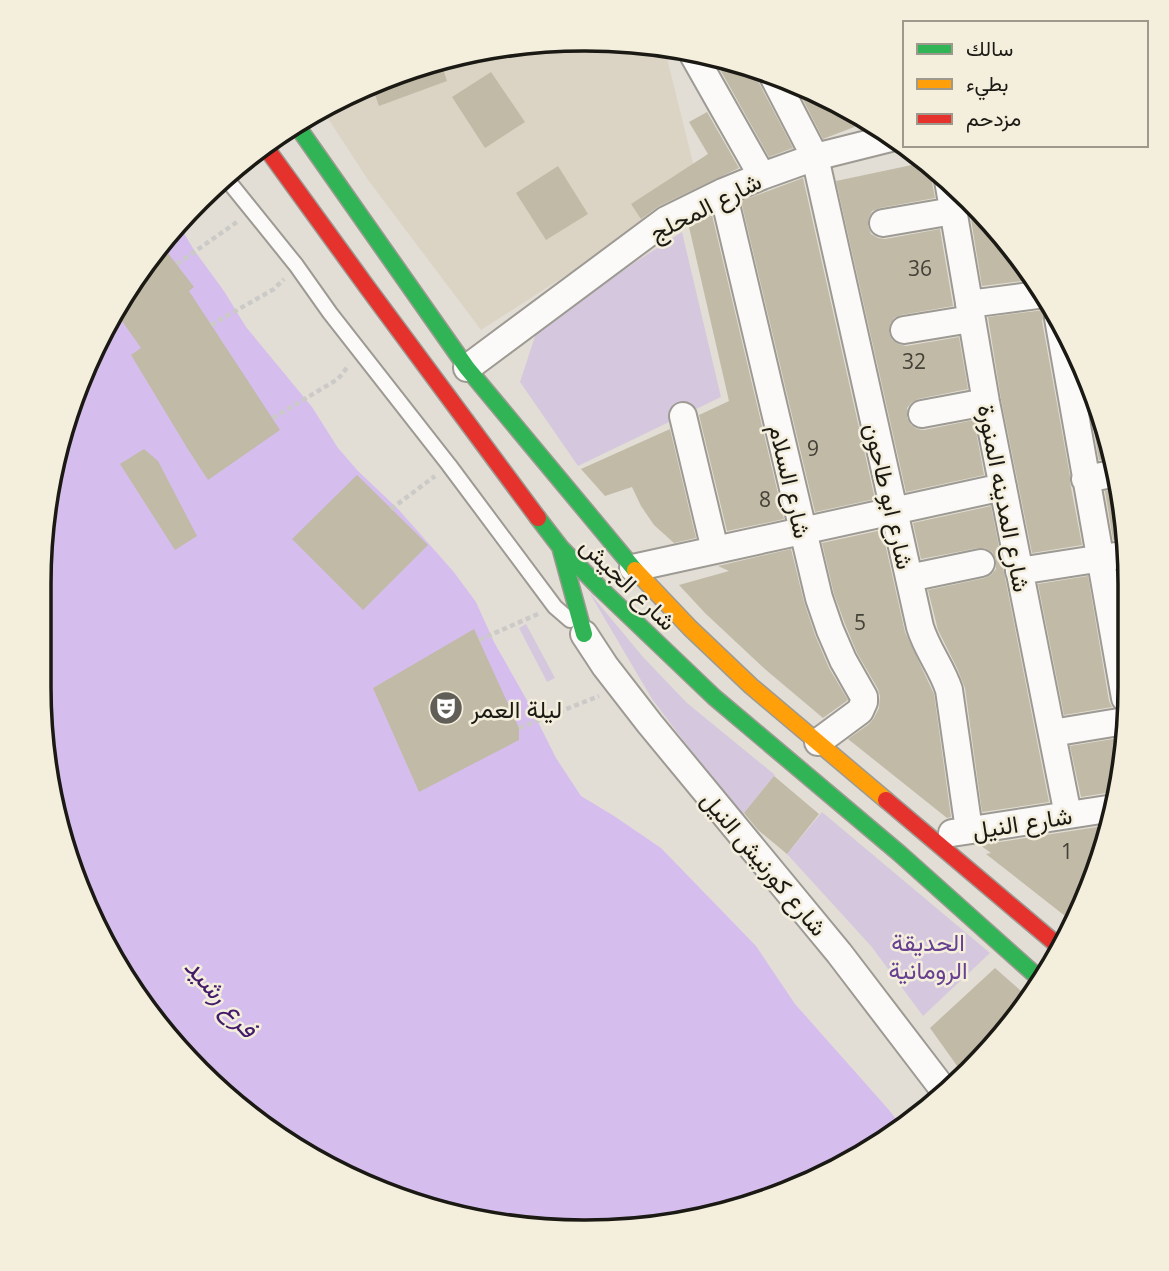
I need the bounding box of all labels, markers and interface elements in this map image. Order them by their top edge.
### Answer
legend [903,21,1148,147]
text: سالك [966,34,1013,62]
text: بطيء [966,69,1009,101]
text: مزدحم [966,104,1021,133]
street label: شارع المحلج [643,164,767,250]
house number: 36 [908,254,932,282]
house number: 32 [902,347,926,375]
street label: شارع المدينه المنورة [970,401,1039,595]
street label: شارع ابو طاحون [856,420,923,573]
street label: شارع السلام [761,421,820,541]
house number: 9 [807,434,819,462]
house number: 8 [759,485,771,513]
street label: شارع الجيش [573,529,684,638]
house number: 5 [854,608,866,636]
theatre icon: ليلة العمر [427,689,465,727]
place label: ليلة العمر [470,692,562,725]
street label: شارع كورنيش النيل [694,783,836,943]
street label: شارع النيل [970,798,1074,847]
house number: 1 [1061,837,1073,865]
park label: الحديقة الرومانية [888,925,968,986]
water label: فرع رشيد [176,949,268,1046]

